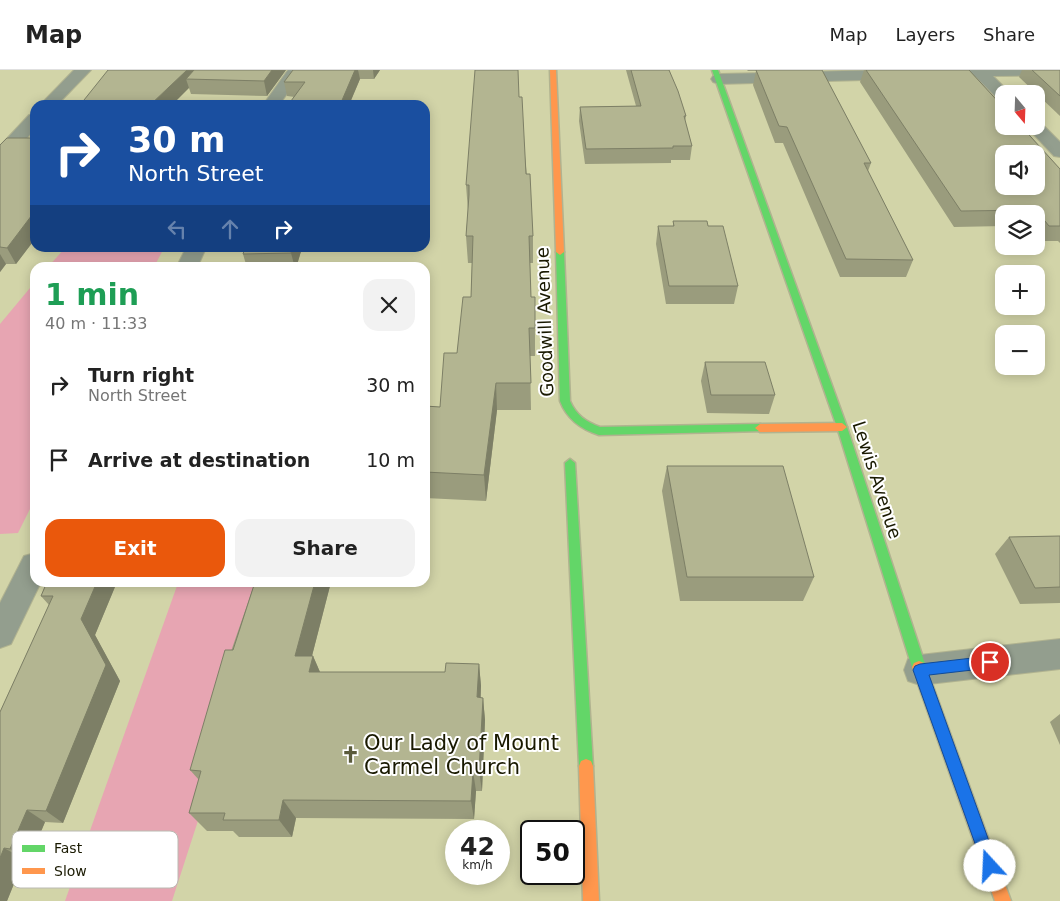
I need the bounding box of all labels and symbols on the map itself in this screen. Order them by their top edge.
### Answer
north arrow [995,85,1045,135]
street label: Goodwill Avenue [531,247,558,397]
street label: Lewis Avenue [849,418,906,541]
pin [969,641,1011,683]
place label: Our Lady of Mount Carmel Church [364,731,559,779]
church icon: Our Lady of Mount Carmel Church [340,745,360,765]
speed limit sign: 50 [520,820,585,885]
legend [12,831,178,888]
position arrow [963,839,1015,891]
text: Fast [54,840,83,856]
text: Slow [54,863,87,879]

